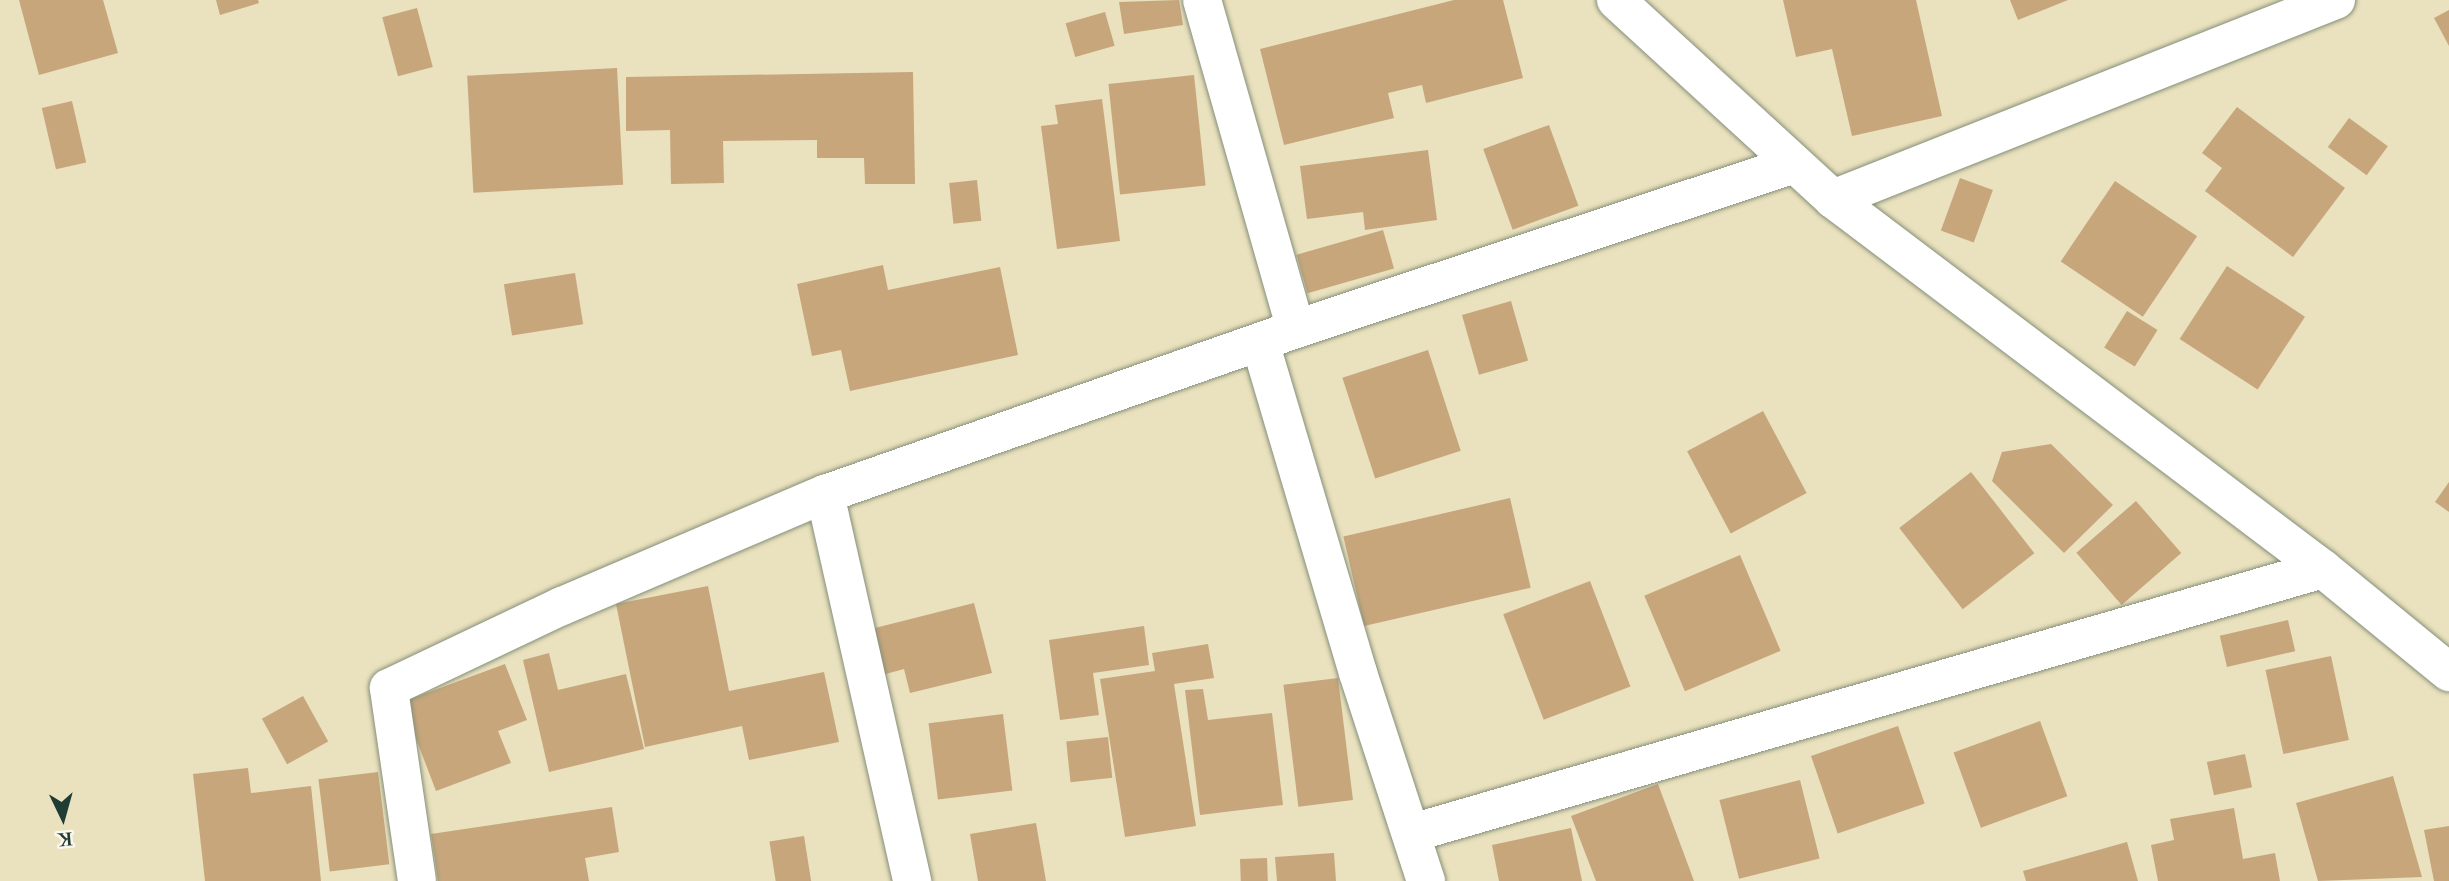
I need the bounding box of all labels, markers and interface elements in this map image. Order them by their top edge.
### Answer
north arrow [28,783,98,853]
text: K [56,825,74,853]

